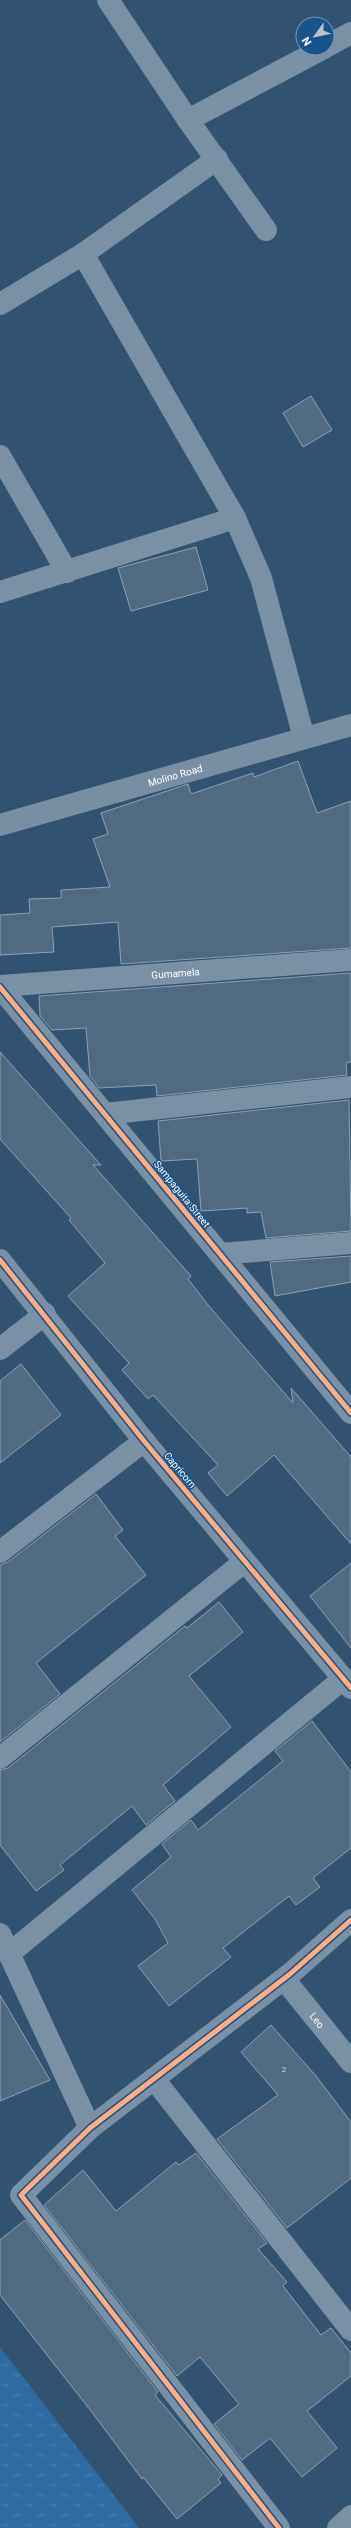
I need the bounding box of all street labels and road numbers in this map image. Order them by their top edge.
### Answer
street label: Molino Road [147,762,203,788]
street label: Gumamela [151,966,200,980]
street label: Sampaguita Street [152,1159,212,1229]
street label: Capricorn [162,1450,198,1490]
street label: Leo [308,2010,327,2030]

